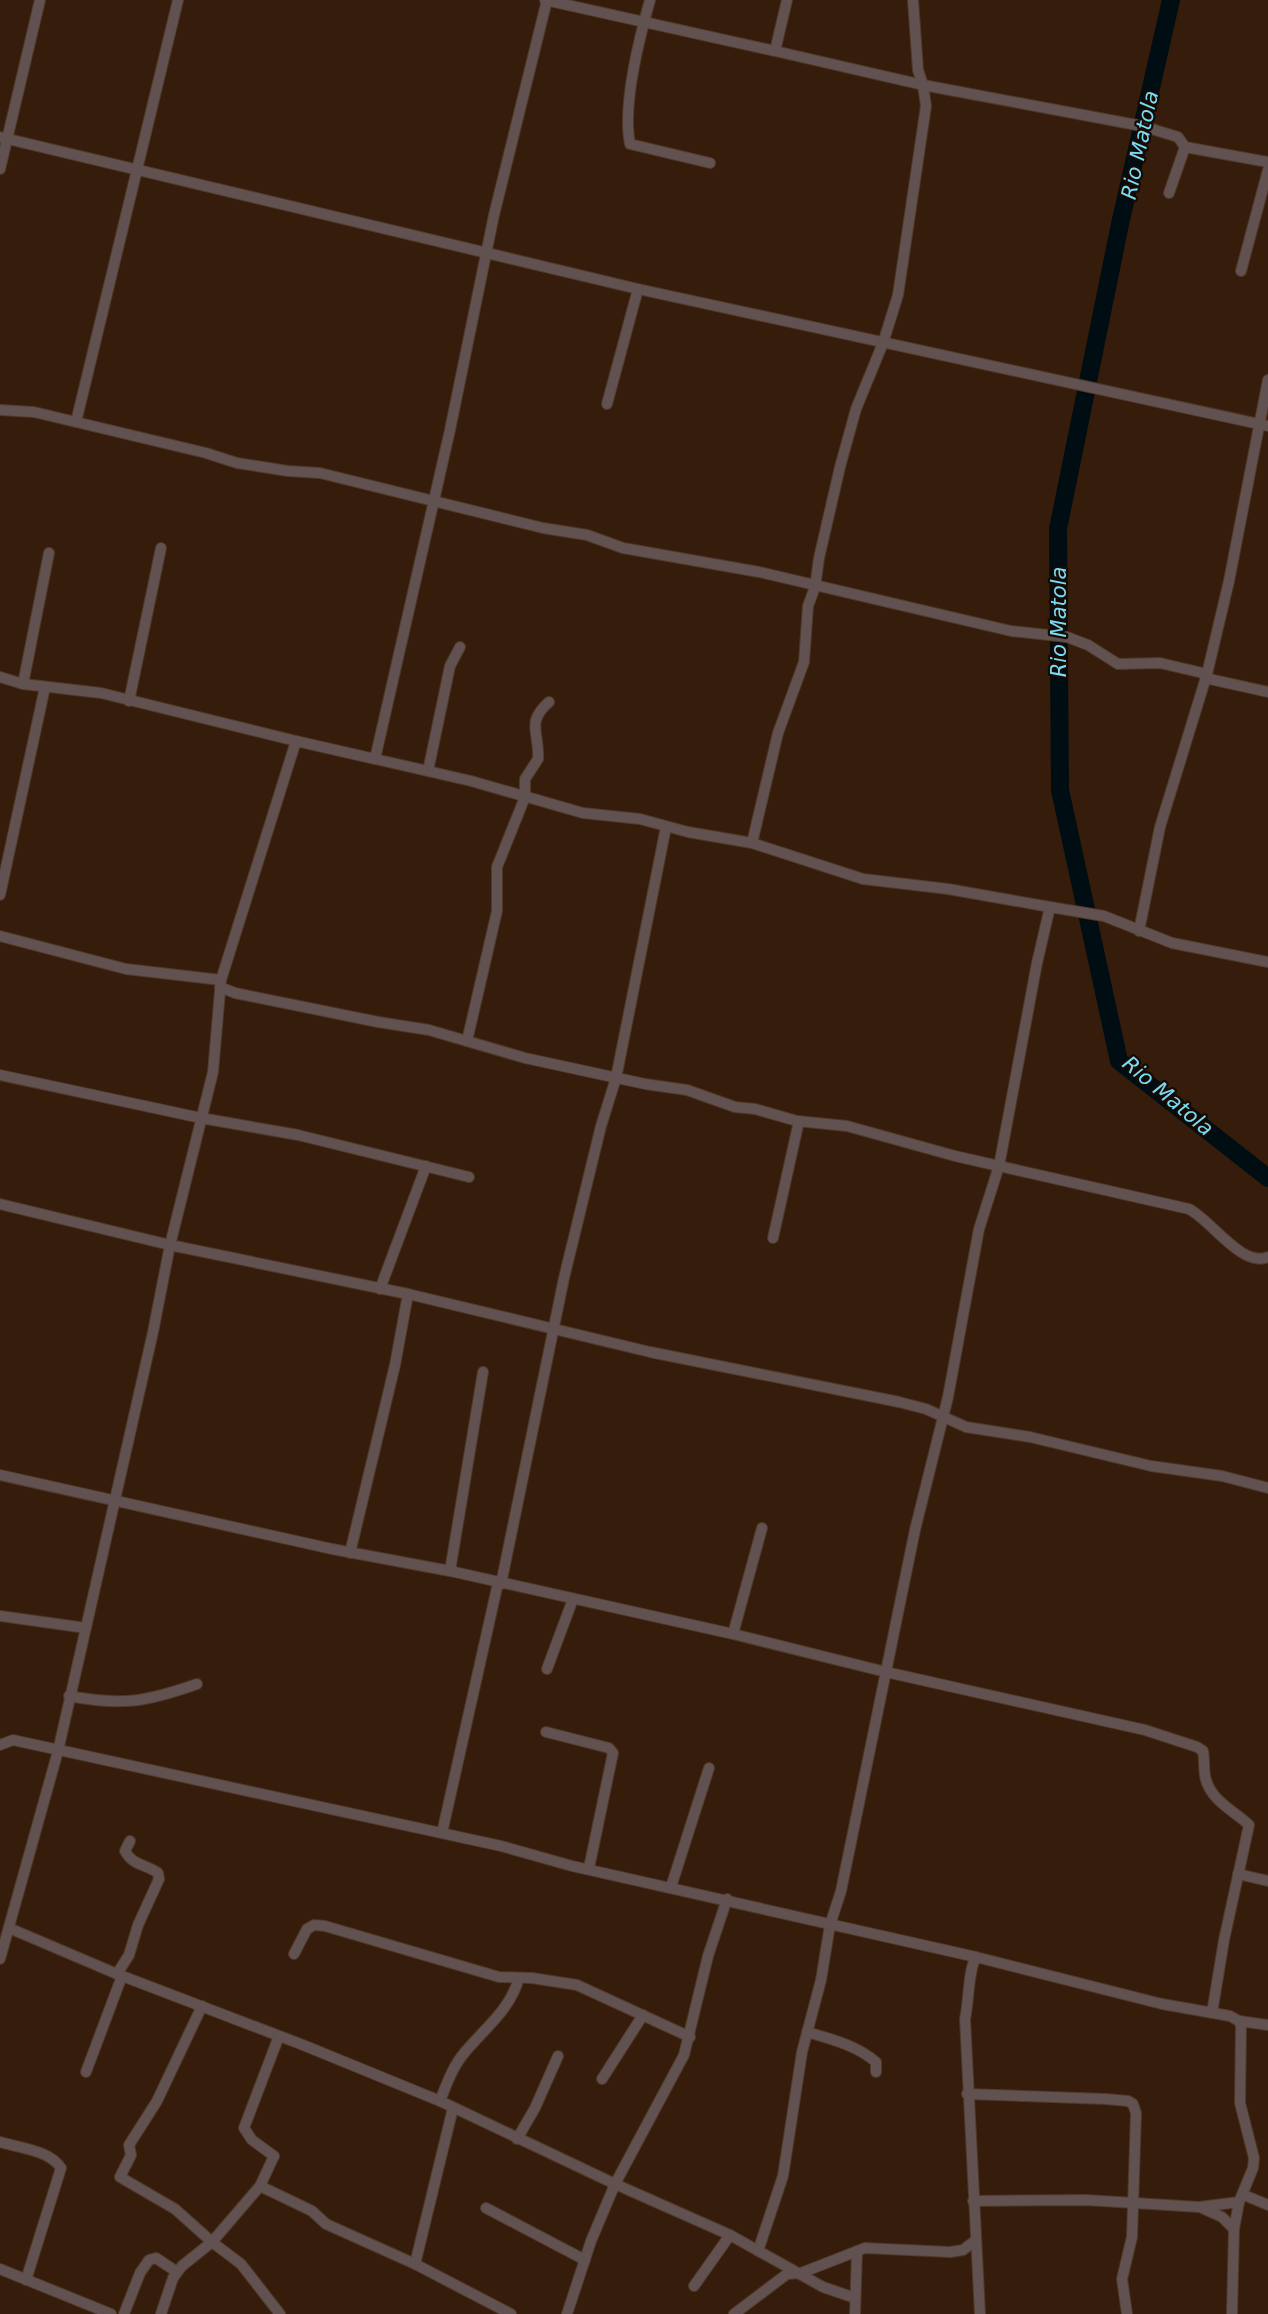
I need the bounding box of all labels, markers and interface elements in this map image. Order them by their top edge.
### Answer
water label: Rio Matola [1117,88,1163,202]
water label: Rio Matola [1047,567,1071,677]
water label: Rio Matola [1118,1051,1218,1141]

